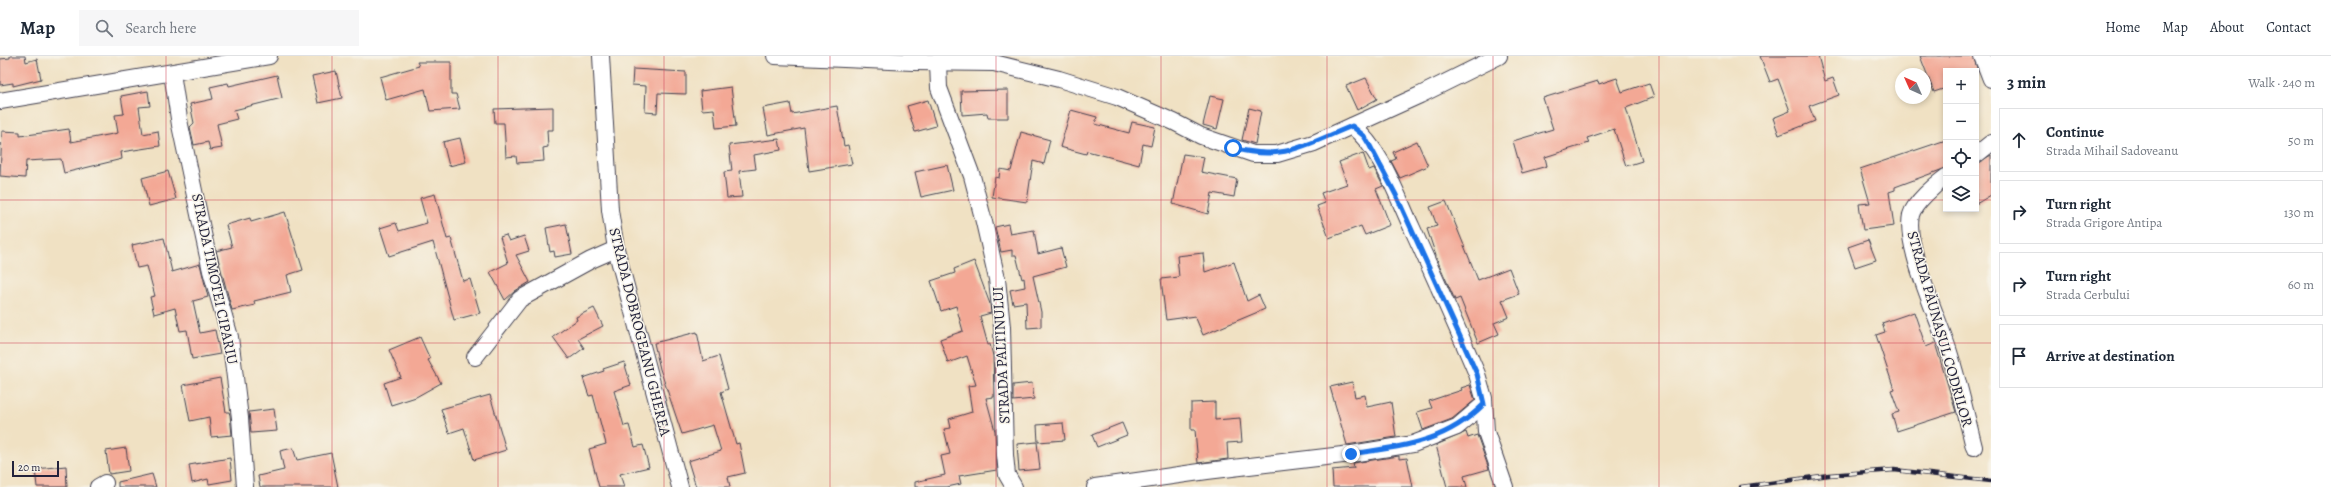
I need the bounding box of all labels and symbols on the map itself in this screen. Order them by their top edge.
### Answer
north arrow [1895,68,1931,104]
route start [1224,139,1242,157]
street label: STRADA TIMOTEI CIPARIU [187,192,243,366]
street label: STRADA DOBROGEANU GHEREA [604,226,676,438]
street label: STRADA PĂUNAȘUL CODRILOR [1902,229,1978,430]
street label: STRADA PALTINULUI [987,286,1015,424]
route end [1342,445,1360,463]
scale bar [12,459,59,478]

